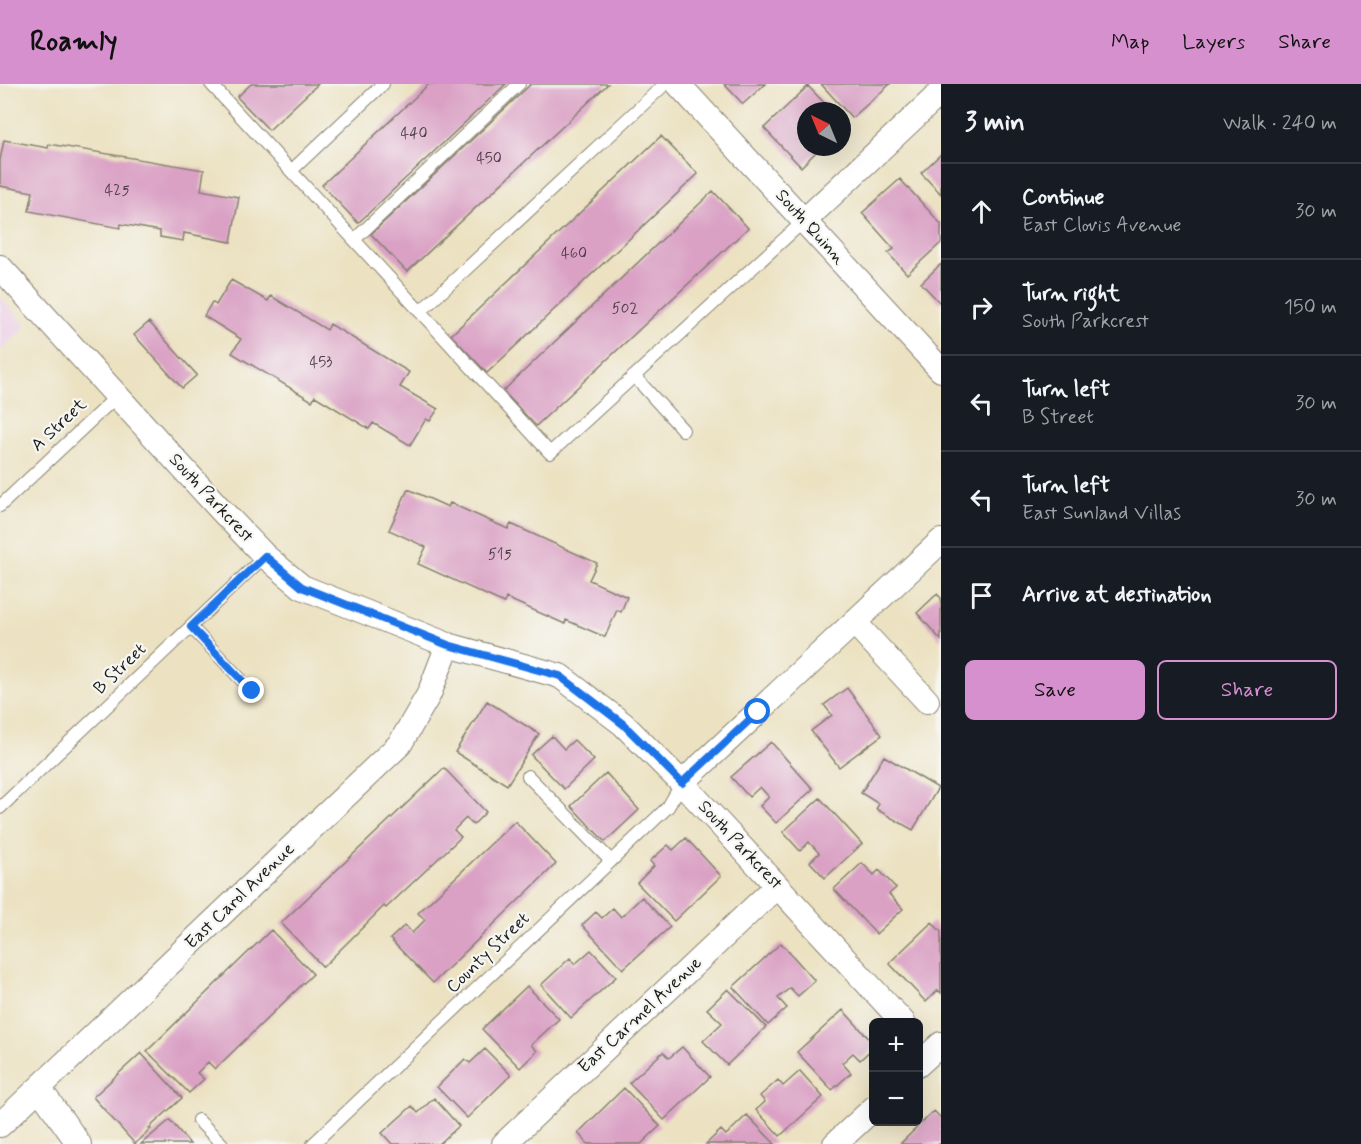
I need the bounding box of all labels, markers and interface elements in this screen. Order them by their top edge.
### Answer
text: Roamly [30,24,118,61]
text: Map [1111,28,1149,56]
text: Layers [1182,28,1245,56]
text: Share [1278,28,1331,56]
north arrow [797,102,851,156]
text: 3 min [965,106,1025,140]
text: Walk · 240 m [1223,110,1337,137]
house number: 440 [401,124,427,144]
house number: 450 [476,149,502,169]
house number: 425 [105,181,130,201]
street label: South Quinn [770,184,850,270]
text: Continue [1022,184,1104,212]
icon: ahead [965,195,998,228]
text: 30 m [1295,198,1337,225]
text: East Clovis Avenue [1022,212,1182,239]
house number: 460 [561,244,587,264]
text: Turn right [1022,280,1120,308]
icon: right [965,291,998,324]
text: 150 m [1284,294,1337,321]
house number: 502 [612,299,638,319]
text: South Parkcrest [1022,308,1149,335]
house number: 453 [310,353,332,373]
text: Turn left [1022,376,1110,404]
icon: left [965,387,998,420]
text: 30 m [1295,390,1337,417]
street label: A Street [26,393,92,457]
text: B Street [1022,404,1094,431]
street label: South Parkcrest [163,448,259,548]
text: Turn left [1022,472,1110,500]
icon: left [965,483,998,516]
text: 30 m [1295,486,1337,513]
text: East Sunland Villas [1022,500,1181,527]
house number: 515 [488,545,512,565]
icon: arrive [965,579,998,612]
text: Arrive at destination [1022,581,1212,609]
street label: B Street [88,638,152,700]
button: Save [965,660,1145,720]
button: Share [1157,660,1337,720]
route end [238,677,264,703]
route start [744,698,770,724]
street label: South Parkcrest [692,795,788,895]
street label: East Carol Avenue [180,837,300,955]
street label: County Street [441,907,535,999]
street label: East Carmel Avenue [573,951,707,1079]
map controls [869,1018,923,1126]
button: + [869,1018,923,1072]
button: − [869,1072,923,1126]

